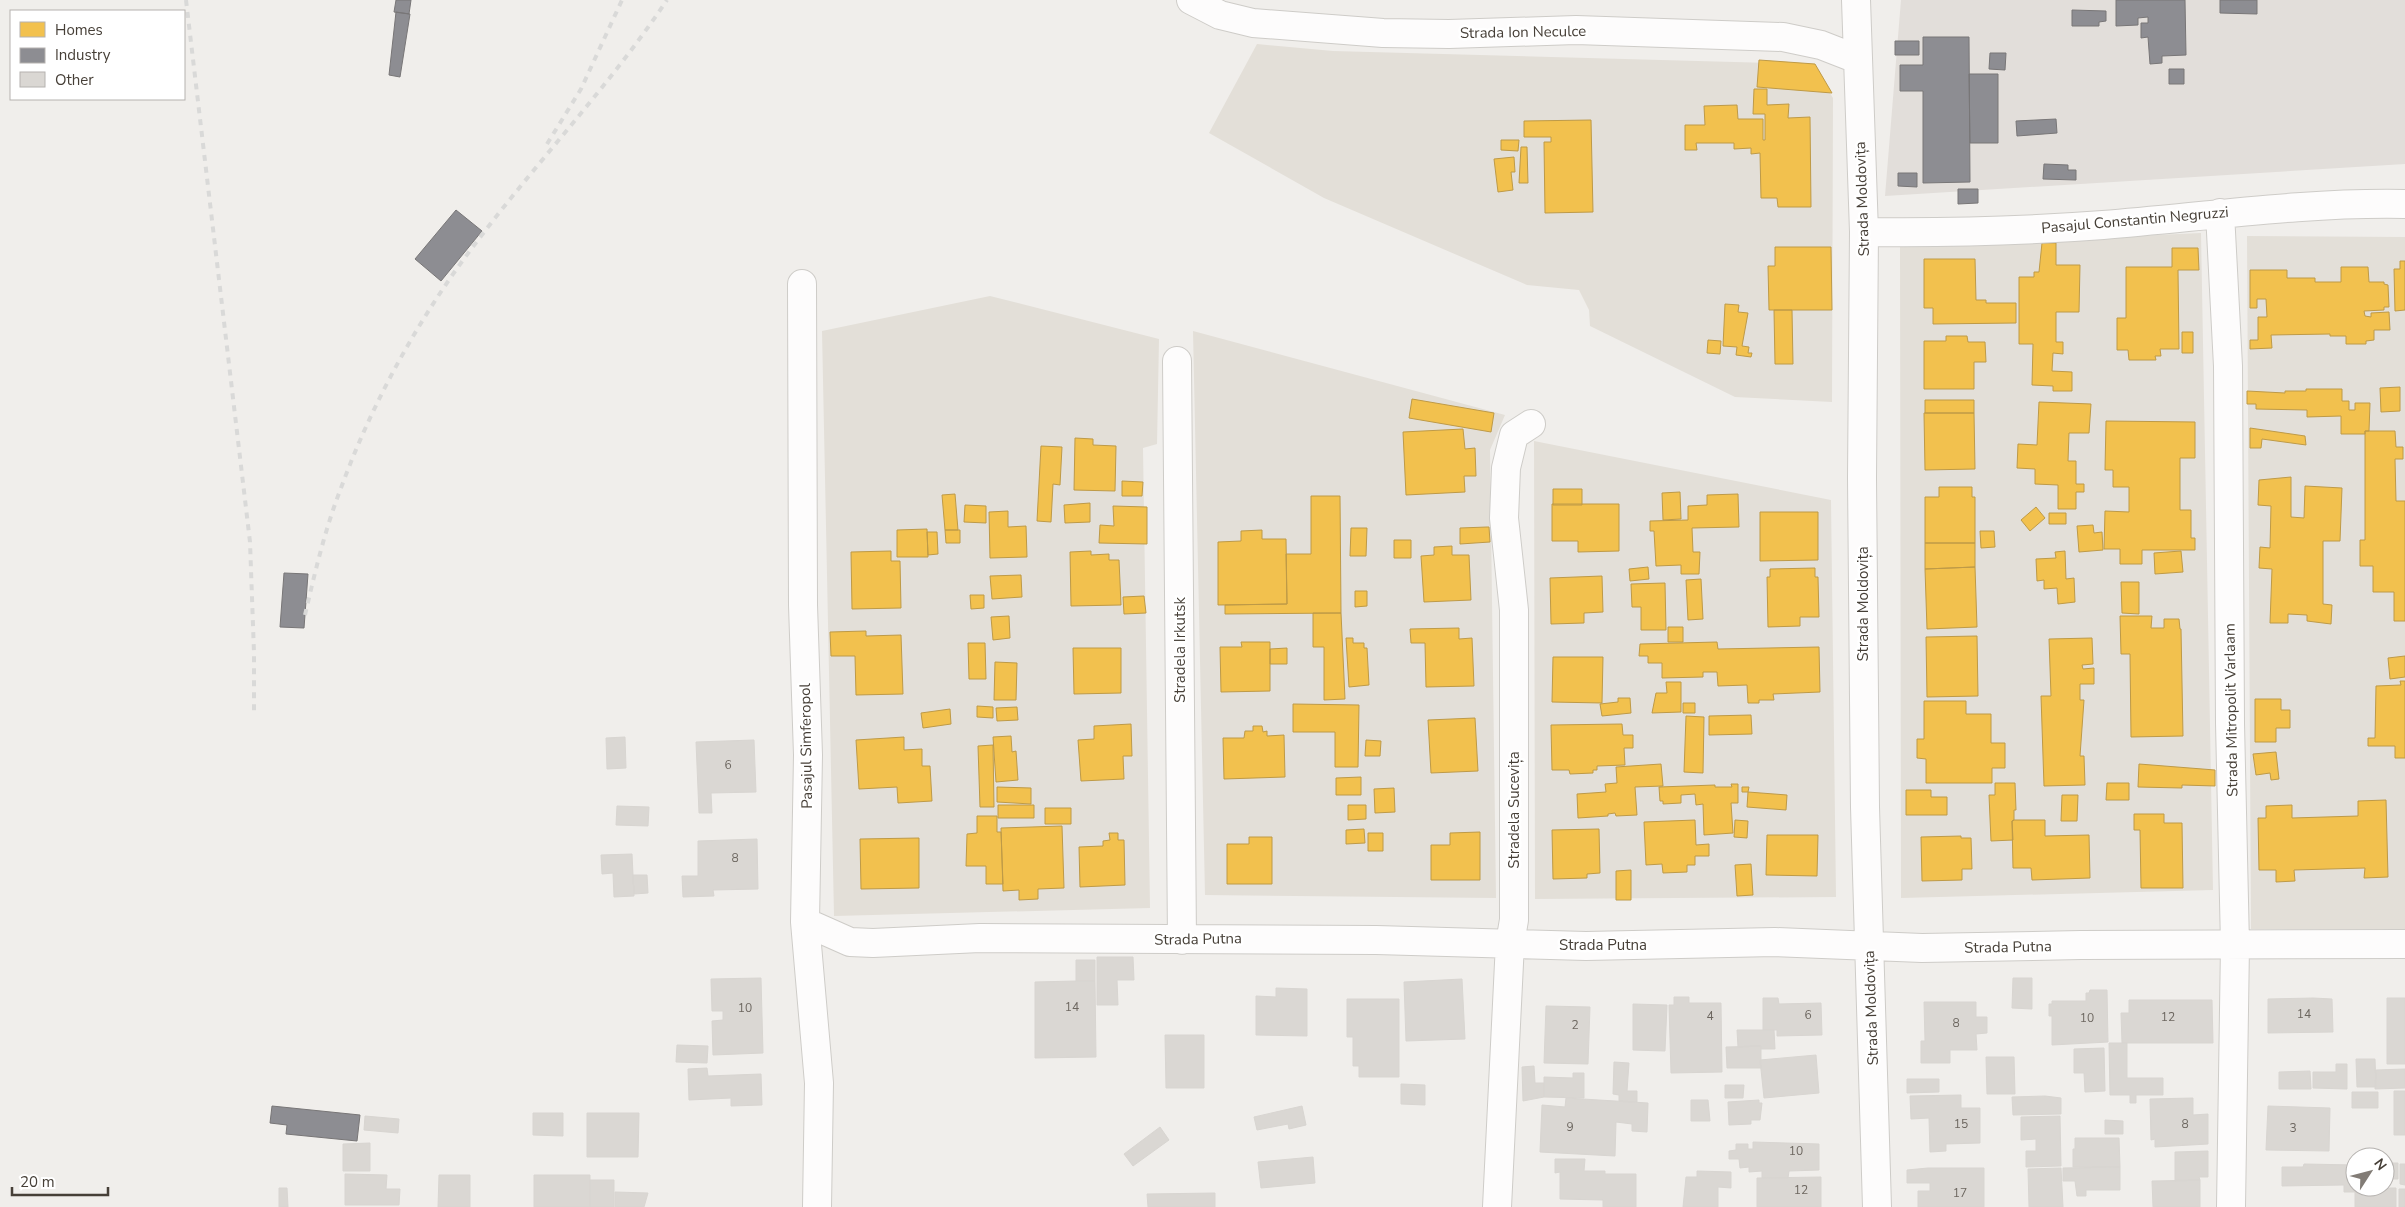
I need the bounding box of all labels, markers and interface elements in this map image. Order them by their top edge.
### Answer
legend [10,10,185,100]
text: Homes [55,20,103,40]
street label: Strada Ion Neculce [1460,21,1586,43]
text: Industry [55,45,111,65]
text: Other [55,70,94,90]
street label: Strada Moldovița [1850,141,1874,257]
street label: Pasajul Constantin Negruzzi [2041,202,2229,238]
street label: Strada Moldovița [1853,546,1873,662]
street label: Stradela Irkutsk [1170,597,1190,703]
street label: Strada Mitropolit Varlaam [2219,623,2243,797]
street label: Pasajul Simferopol [795,682,817,809]
street label: Stradela Sucevița [1504,751,1524,869]
house number: 6 [724,757,732,773]
house number: 8 [731,850,739,866]
street label: Strada Putna [1154,928,1242,950]
street label: Strada Putna [1559,935,1647,955]
street label: Strada Putna [1964,936,2052,958]
street label: Strada Moldovița [1859,950,1883,1066]
house number: 14 [1065,999,1079,1015]
house number: 10 [738,1000,752,1016]
house number: 14 [2297,1006,2311,1022]
house number: 6 [1804,1007,1812,1023]
house number: 4 [1706,1008,1714,1024]
house number: 12 [2161,1009,2175,1025]
house number: 10 [2080,1010,2094,1026]
house number: 8 [1952,1015,1960,1031]
house number: 2 [1571,1017,1579,1033]
house number: 15 [1954,1116,1968,1132]
house number: 8 [2181,1116,2189,1132]
house number: 9 [1566,1119,1574,1135]
house number: 3 [2289,1120,2297,1136]
house number: 10 [1789,1143,1803,1159]
north arrow [2345,1147,2395,1197]
text: N [2369,1155,2391,1174]
scale bar [12,1164,109,1196]
text: 20 m [20,1172,55,1192]
house number: 12 [1794,1182,1808,1198]
house number: 17 [1953,1185,1967,1201]

